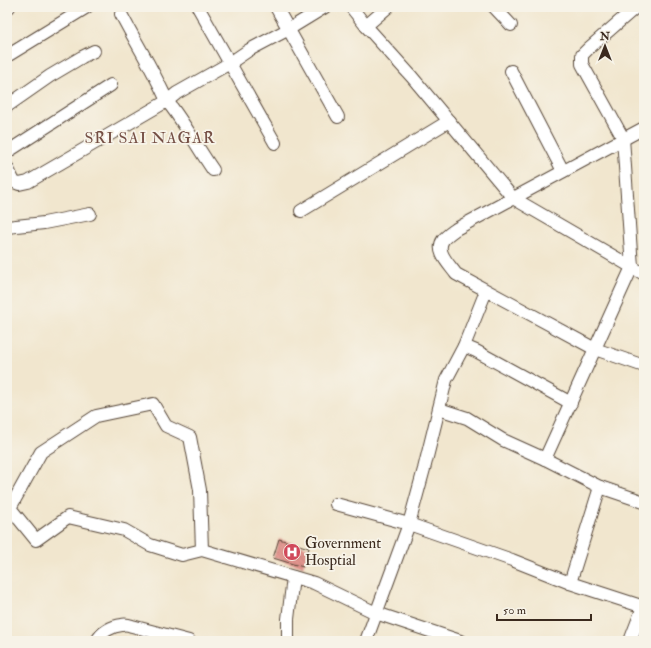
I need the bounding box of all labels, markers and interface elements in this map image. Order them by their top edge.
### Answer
north arrow [585,26,625,66]
text: N [599,30,611,43]
district label: SRI SAI NAGAR [84,128,216,148]
place label: Government Hosptial [305,534,381,571]
hospital icon: Government Hosptial [282,542,302,562]
scale bar [497,596,591,622]
text: 50 m [503,603,527,618]

